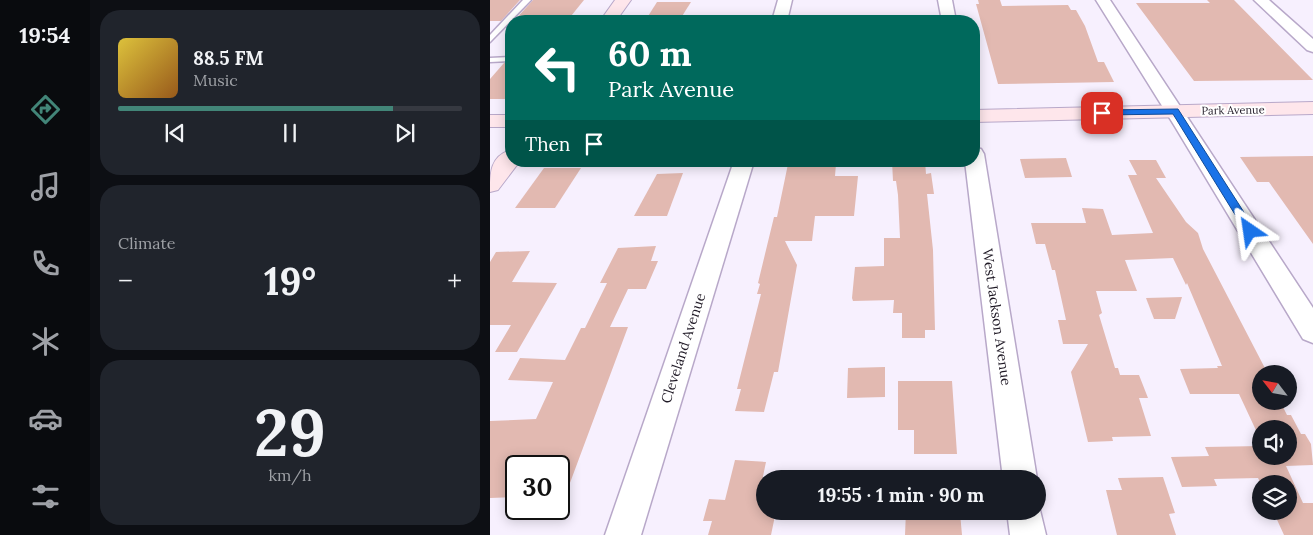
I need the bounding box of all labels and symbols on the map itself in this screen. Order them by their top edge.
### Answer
pin [1081,92,1123,134]
street label: Park Avenue [1201,102,1265,118]
position arrow [1223,204,1275,256]
street label: West Jackson Avenue [978,247,1016,387]
street label: Cleveland Avenue [657,290,709,405]
north arrow [1252,365,1298,410]
speed limit sign: 30 [505,455,570,520]

